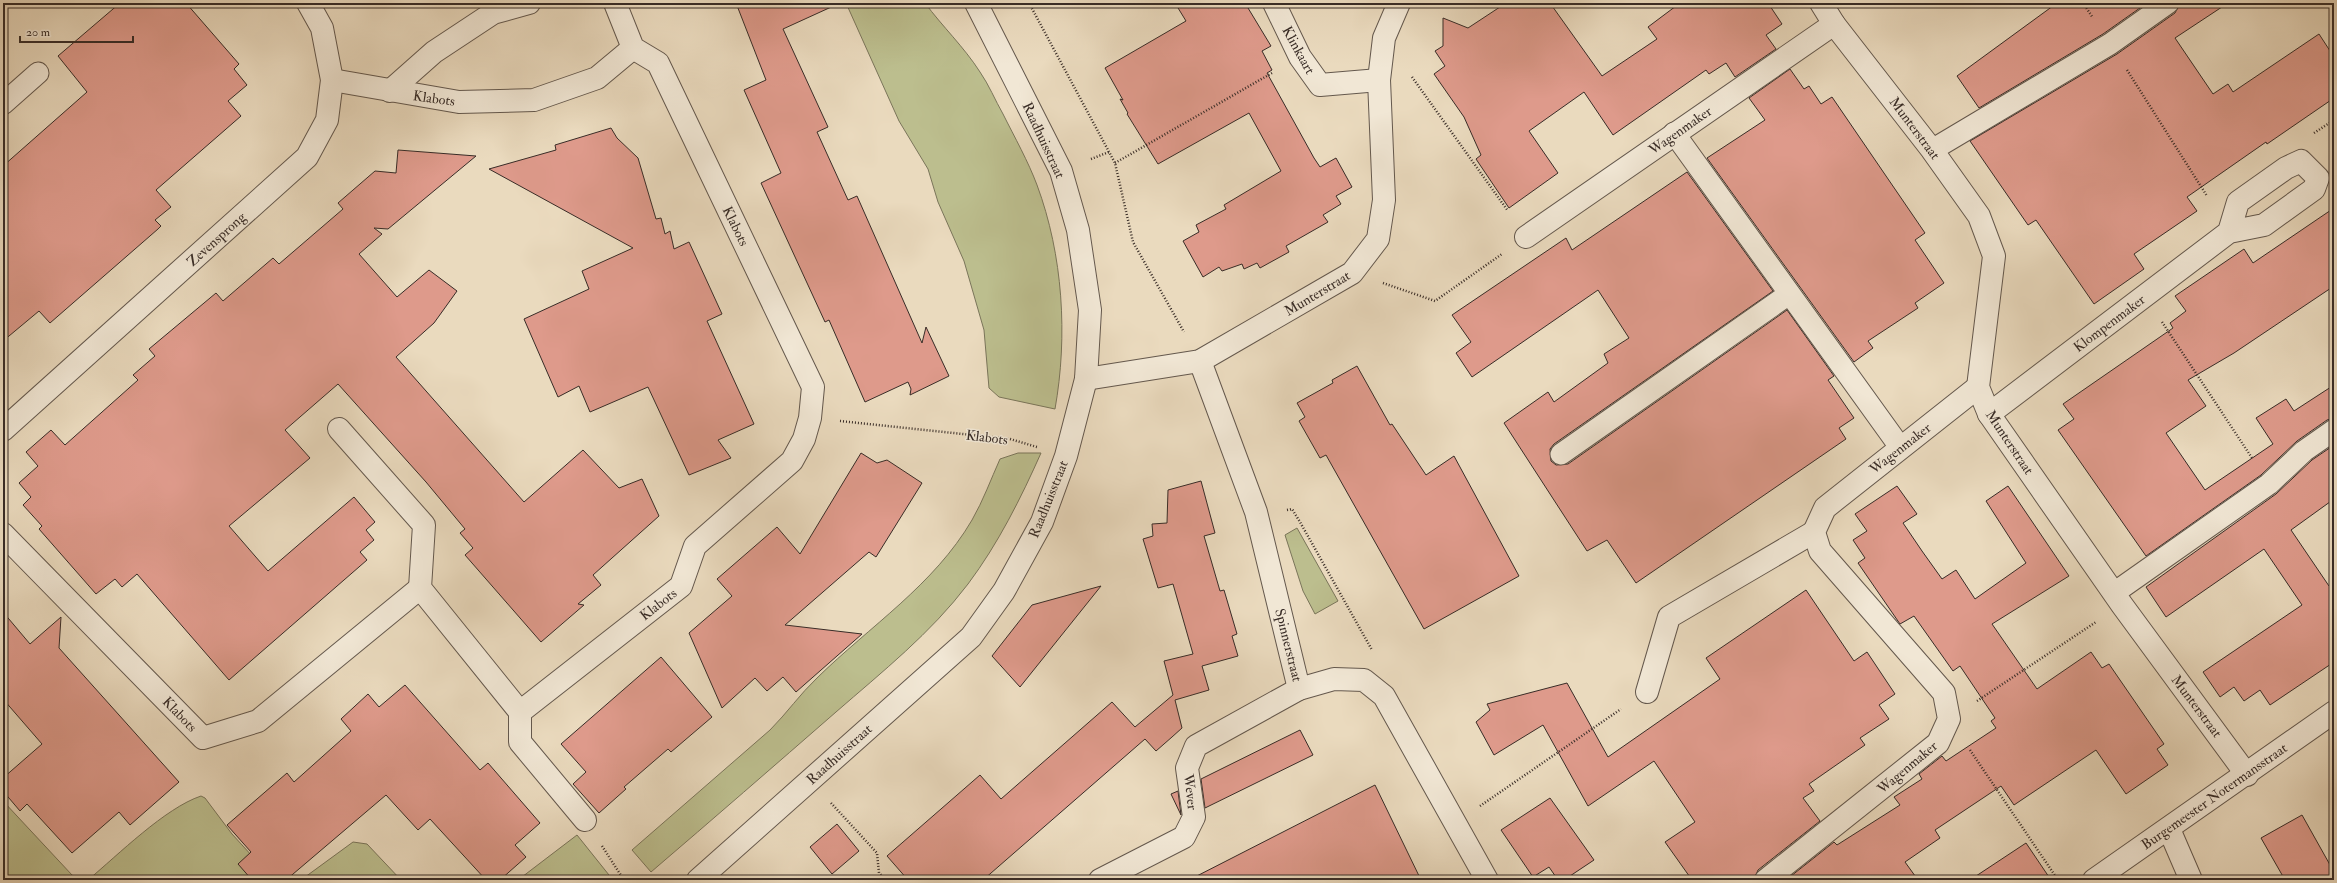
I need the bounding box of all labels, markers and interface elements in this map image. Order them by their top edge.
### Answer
scale bar [20,18,133,44]
street label: Klinkaart [1278,23,1319,78]
text: 20 m [26,25,51,40]
street label: Klabots [412,87,456,110]
street label: Munterstraat [1886,94,1944,163]
street label: Raadhuisstraat [1019,99,1069,181]
street label: Wagenmaker [1645,102,1716,159]
street label: Klabots [719,204,753,249]
street label: Zevensprong [183,208,251,271]
street label: Munterstraat [1281,267,1354,320]
street label: Klompenmaker [2070,291,2150,357]
street label: Munterstraat [1982,407,2038,478]
street label: Wagenmaker [1866,419,1935,478]
street label: Klabots [965,426,1009,449]
street label: Raadhuisstraat [1025,458,1072,540]
street label: Klabots [636,585,680,624]
street label: Spinnerstraat [1270,607,1306,684]
street label: Munterstraat [2168,672,2226,741]
street label: Klabots [159,693,201,736]
street label: Raadhuisstraat [803,720,876,788]
street label: Wagenmaker [1873,737,1941,798]
street label: Burgemeester Notermansstraat [2138,739,2291,853]
street label: Wever [1180,772,1201,812]

